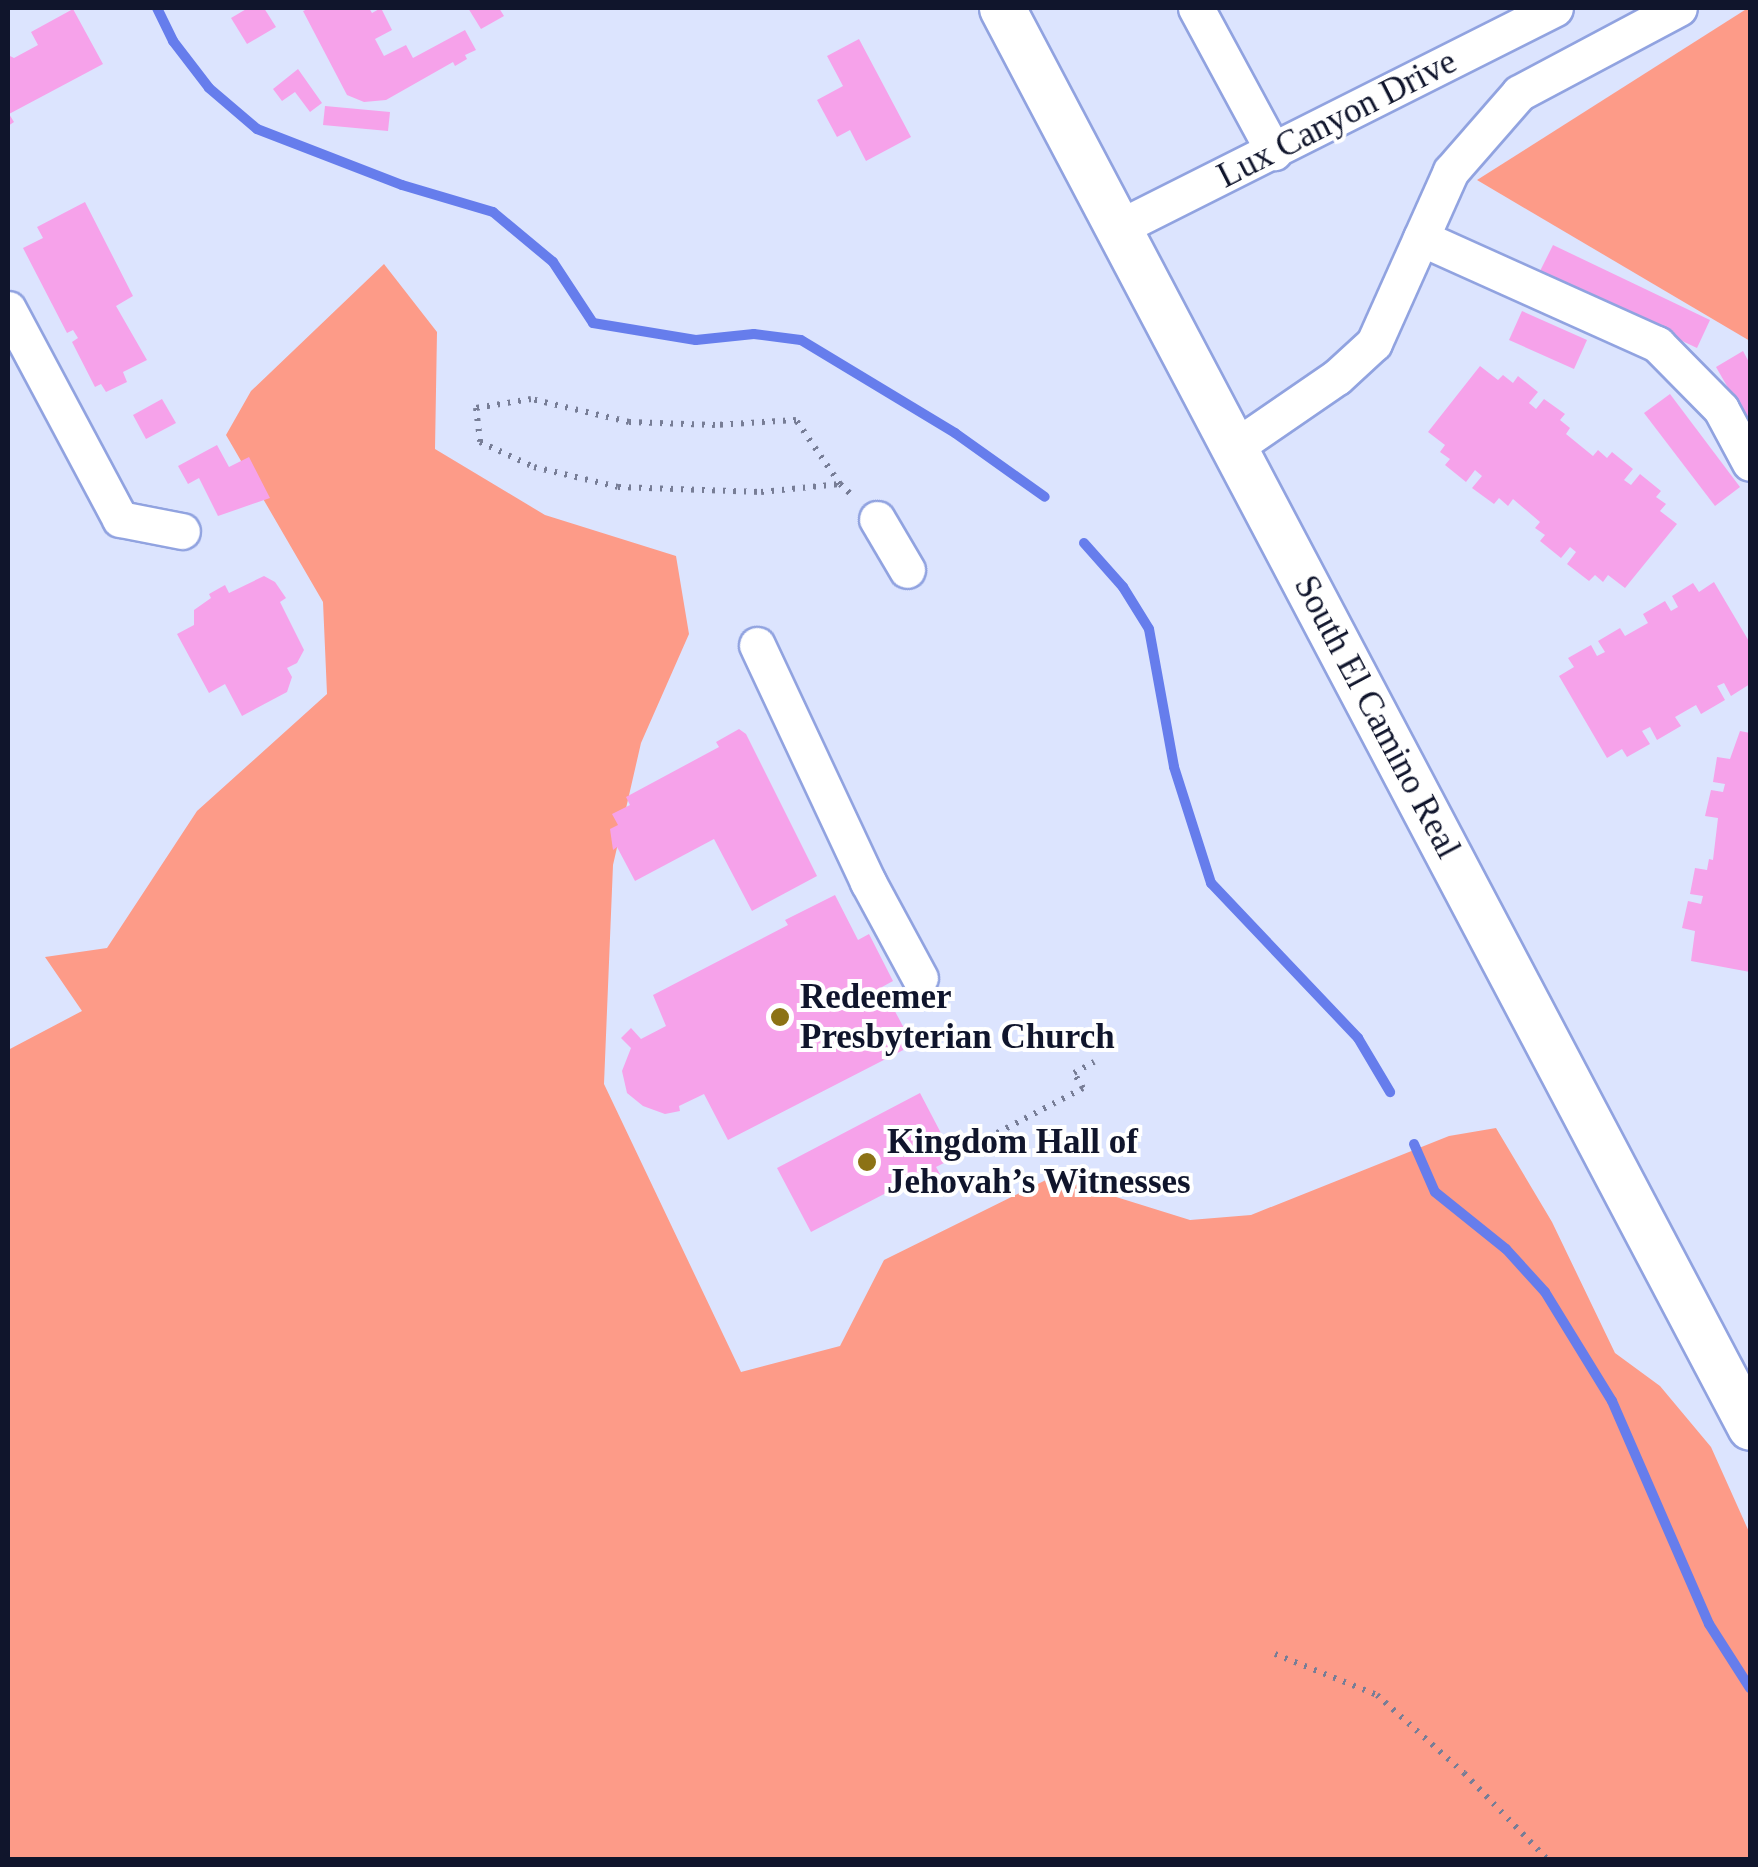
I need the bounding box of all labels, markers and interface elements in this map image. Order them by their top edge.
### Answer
street label: Lux Canyon Drive [1211,41,1463,197]
street label: South El Camino Real [1285,569,1469,865]
place label: Redeemer Presbyterian Church [800,976,1115,1058]
marker: Redeemer Presbyterian Church [769,1006,791,1028]
place label: Kingdom Hall of Jehovah’s Witnesses [887,1121,1191,1203]
marker: Kingdom Hall of Jehovah’s Witnesses [856,1151,878,1173]

